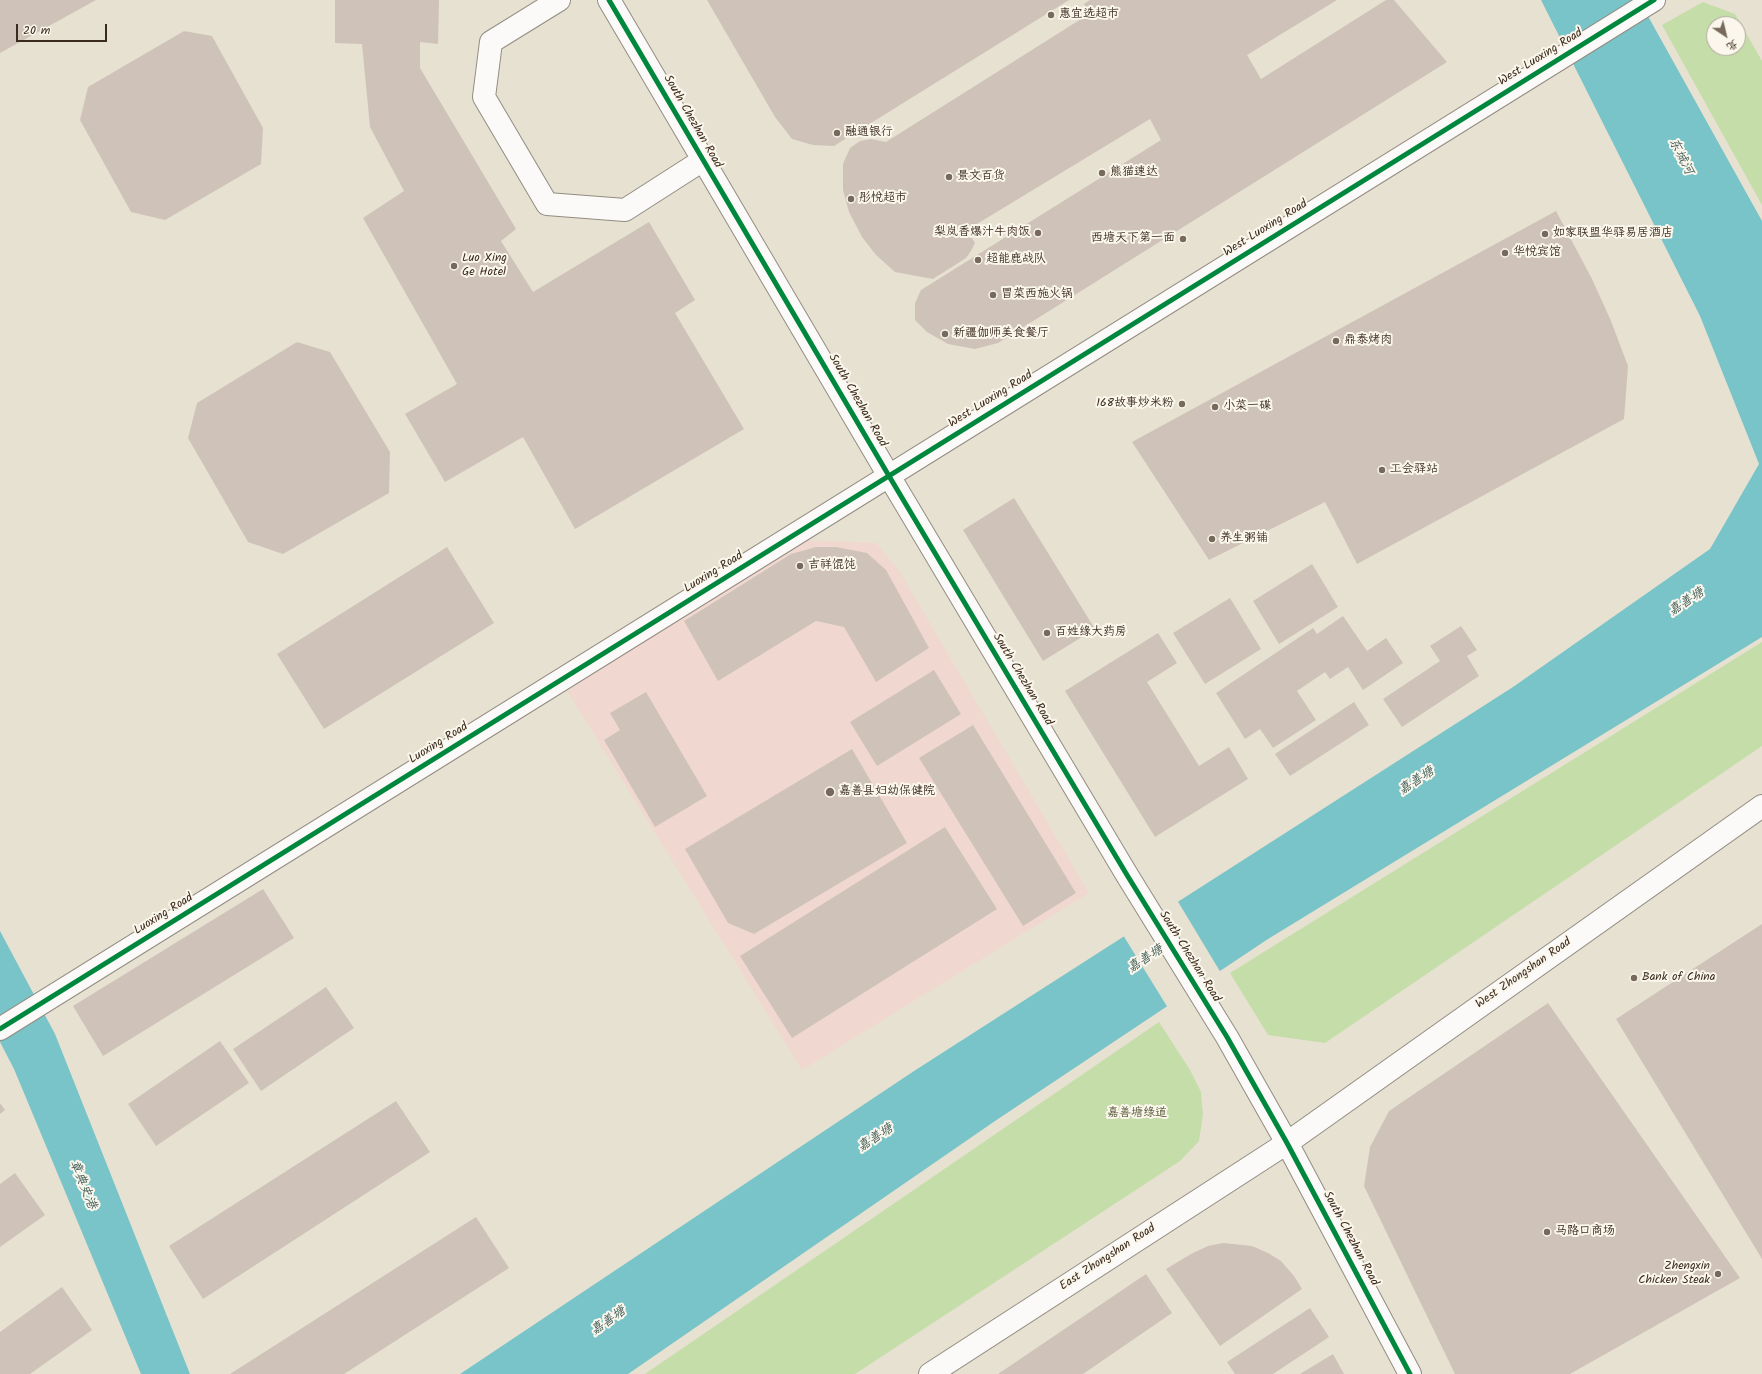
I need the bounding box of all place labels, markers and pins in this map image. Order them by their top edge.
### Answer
place label: 惠宜选超市 [1059,8,1119,22]
marker: 惠宜选超市 [1046,10,1056,20]
place label: 融通银行 [845,126,893,140]
marker: 融通银行 [832,128,842,138]
place label: 熊猫速达 [1110,166,1158,180]
marker: 熊猫速达 [1097,168,1107,178]
place label: 景文百货 [957,170,1005,184]
marker: 景文百货 [944,172,954,182]
place label: 彤悦超市 [859,192,907,206]
marker: 彤悦超市 [846,194,856,204]
place label: 梨岚香爆汁牛肉饭 [934,226,1030,240]
place label: 如家联盟华驿易居酒店 [1553,227,1673,241]
marker: 梨岚香爆汁牛肉饭 [1033,228,1043,238]
marker: 如家联盟华驿易居酒店 [1540,229,1550,239]
place label: 西塘天下第一面 [1091,232,1175,246]
marker: 西塘天下第一面 [1178,234,1188,244]
place label: 华悦宾馆 [1513,246,1561,260]
marker: 华悦宾馆 [1500,248,1510,258]
place label: Luo Xing Ge Hotel [462,252,507,280]
place label: 超能鹿战队 [986,253,1046,267]
marker: 超能鹿战队 [973,255,983,265]
marker: Luo Xing Ge Hotel [449,261,459,271]
place label: 冒菜西施火锅 [1001,288,1073,302]
marker: 冒菜西施火锅 [988,290,998,300]
place label: 新疆伽师美食餐厅 [953,327,1049,341]
marker: 新疆伽师美食餐厅 [940,329,950,339]
place label: 鼎泰烤肉 [1344,334,1392,348]
marker: 鼎泰烤肉 [1331,336,1341,346]
place label: 168故事炒米粉 [1096,397,1174,411]
marker: 168故事炒米粉 [1177,399,1187,409]
place label: 小菜一碟 [1223,400,1271,414]
marker: 小菜一碟 [1210,402,1220,412]
place label: 工会驿站 [1390,463,1438,477]
marker: 工会驿站 [1377,465,1387,475]
place label: 养生粥铺 [1220,532,1268,546]
marker: 养生粥铺 [1207,534,1217,544]
place label: 吉祥馄饨 [808,559,856,573]
marker: 吉祥馄饨 [795,561,805,571]
place label: 百姓缘大药房 [1055,626,1127,640]
marker: 百姓缘大药房 [1042,628,1052,638]
place label: 嘉善县妇幼保健院 [839,785,935,799]
marker: 嘉善县妇幼保健院 [824,786,836,798]
place label: Bank of China [1642,971,1715,985]
marker: Bank of China [1629,973,1639,983]
place label: 马路口商场 [1555,1225,1615,1239]
marker: 马路口商场 [1542,1227,1552,1237]
place label: Zhengxin Chicken Steak [1638,1260,1710,1288]
marker: Zhengxin Chicken Steak [1713,1269,1723,1279]

